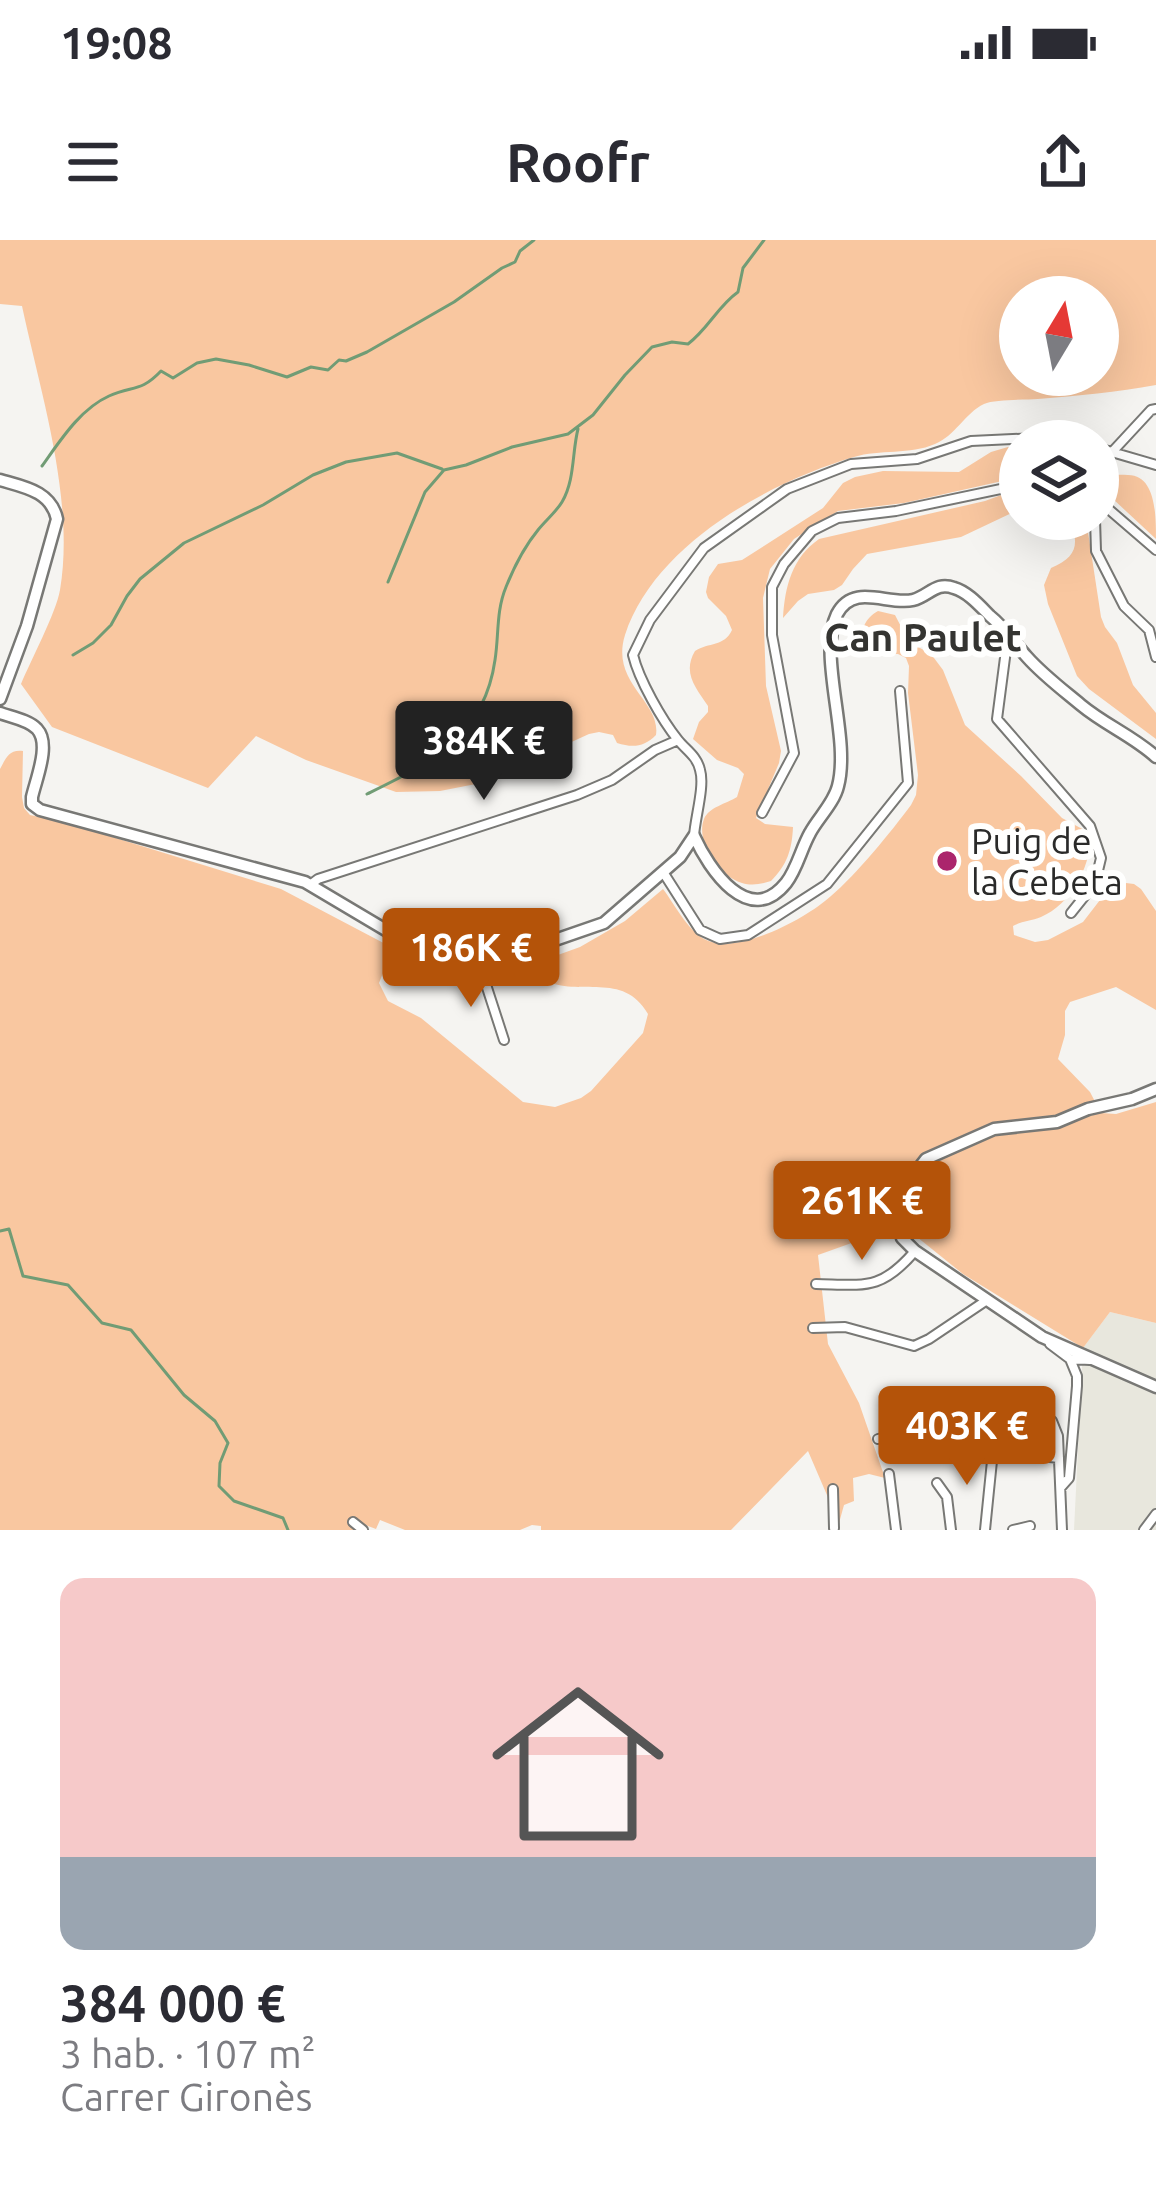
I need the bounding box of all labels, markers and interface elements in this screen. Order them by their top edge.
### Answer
text: 19:08 [60,17,173,68]
icon: menu [60,129,126,195]
icon: share [1030,129,1096,195]
text: Roofr [506,132,650,192]
north arrow [999,276,1119,396]
map controls [999,276,1119,540]
button: layers [999,420,1119,540]
district label: Can Paulet [824,615,1022,658]
pin: 384K € [386,701,582,803]
text: 384K € [422,718,546,761]
place label: Puig de la Cebeta [971,820,1123,902]
marker: Puig de la Cebeta [934,848,960,874]
pin: 186K € [373,908,569,1010]
text: 186K € [409,925,533,968]
pin: 261K € [764,1161,960,1263]
text: 261K € [800,1178,924,1221]
pin: 403K € [869,1386,1065,1488]
text: 403K € [905,1403,1029,1446]
icon: home [470,1656,686,1872]
text: 384 000 € [60,1974,286,2032]
text: 3 hab. · 107 m² [60,2032,316,2075]
text: Carrer Gironès [60,2075,312,2118]

